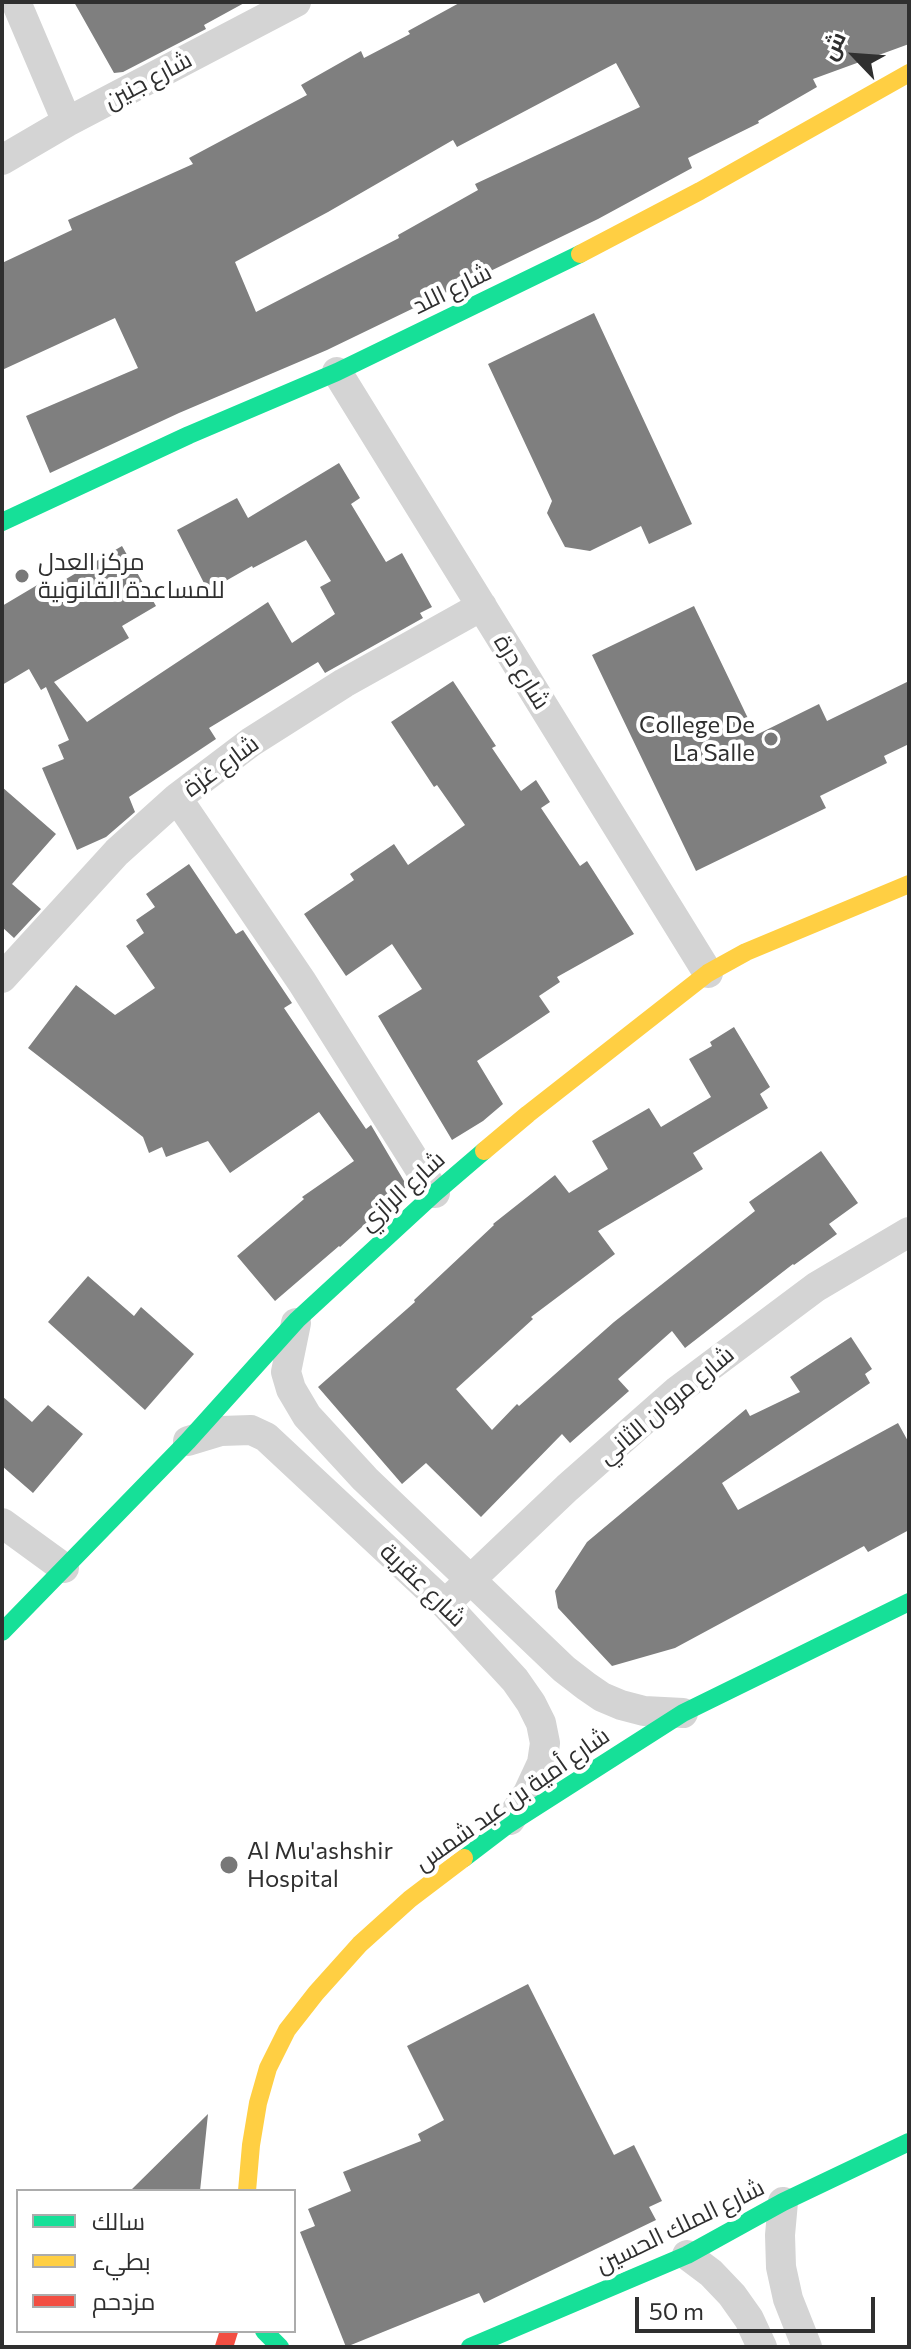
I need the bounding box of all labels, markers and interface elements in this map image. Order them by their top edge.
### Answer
north arrow [815,16,895,96]
text: ش [815,27,851,64]
street label: شارع جنين [99,45,197,115]
street label: شارع اللد [408,258,496,320]
place label: مركز العدل للمساعدة القانونية [38,548,225,604]
marker: مركز العدل للمساعدة القانونية [13,567,31,585]
street label: شارع درة [488,629,556,715]
place label: College De La Salle [639,711,755,767]
street label: شارع غزة [178,729,264,803]
marker: College De La Salle [762,730,780,748]
street label: شارع الرازي [353,1145,451,1237]
street label: شارع مروان الثاني [592,1340,740,1470]
street label: شارع عقربة [374,1537,472,1633]
street label: شارع أمية بن عبد شمس [409,1721,615,1877]
place label: Al Mu'ashshir Hospital [247,1837,393,1893]
marker: Al Mu'ashshir Hospital [218,1854,240,1876]
street label: شارع الملك الحسين [591,2173,769,2279]
legend [16,2189,296,2333]
text: سالك [92,2206,145,2235]
text: بطيء [92,2246,151,2275]
scale bar [639,2281,879,2331]
text: مزدحم [92,2286,155,2315]
text: 50 m [649,2296,704,2325]

